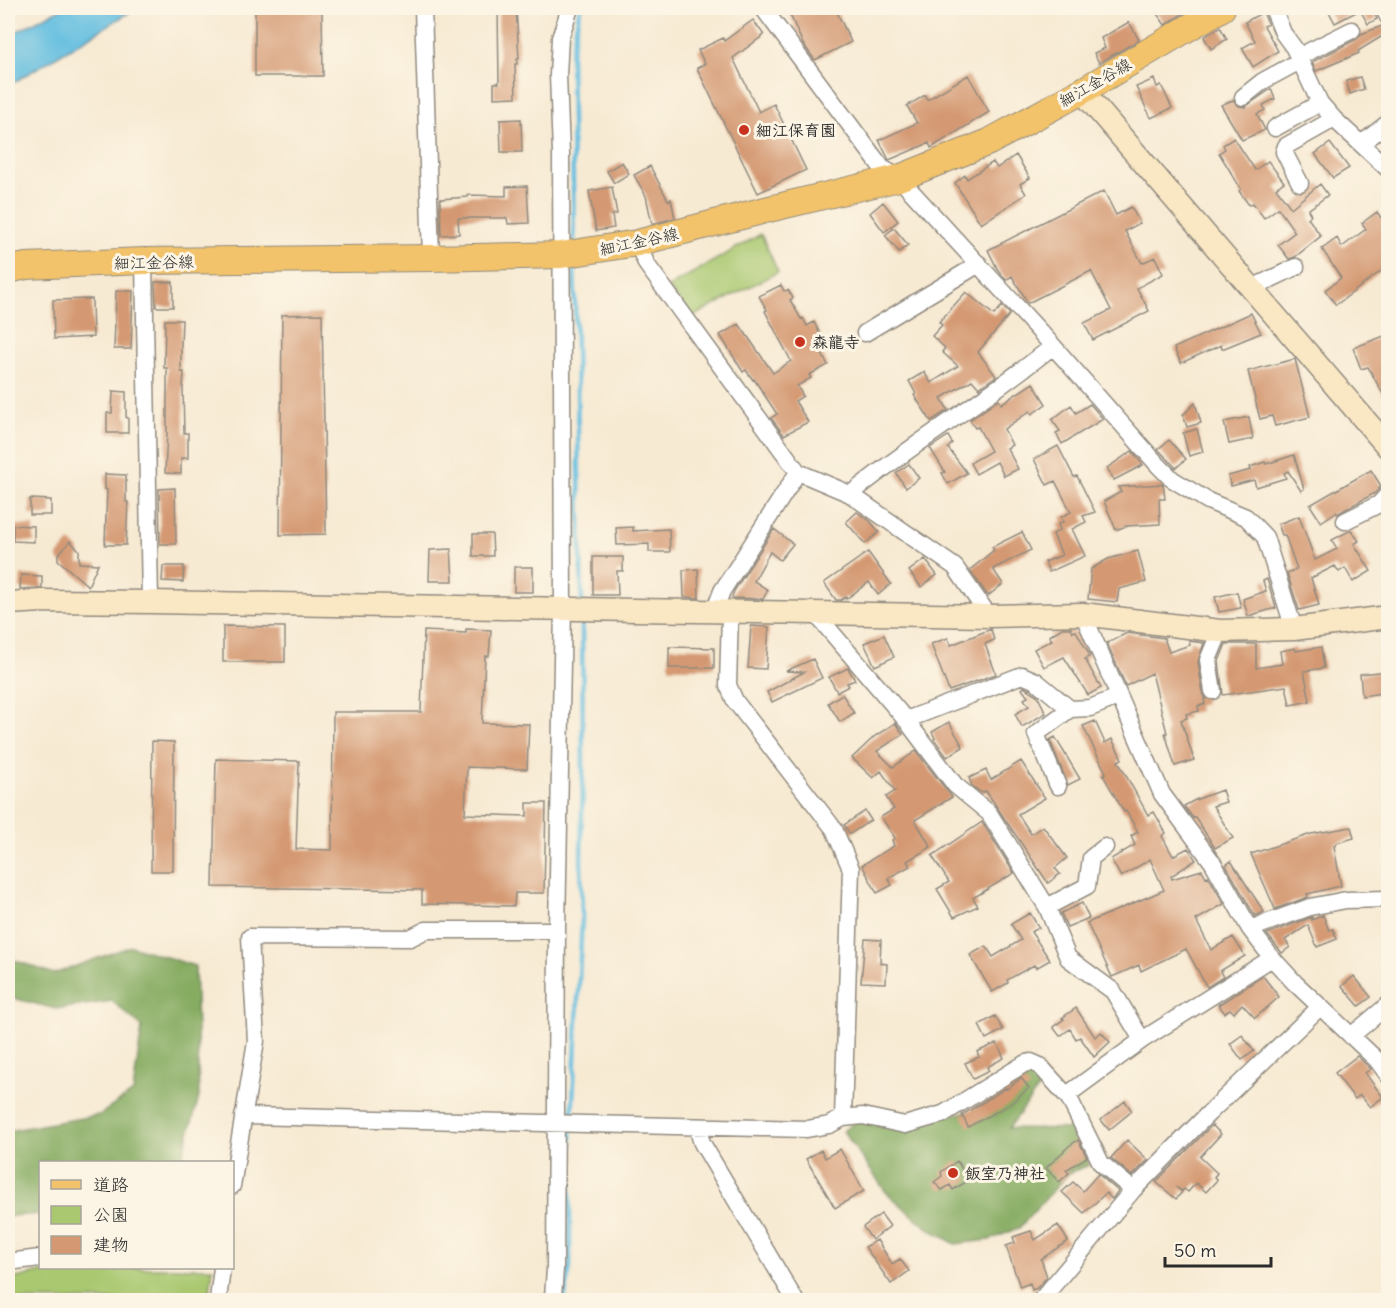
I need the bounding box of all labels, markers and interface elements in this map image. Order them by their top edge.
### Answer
street label: 細江金谷線 [1055,53,1135,111]
place label: 細江保育園 [756,120,836,140]
marker: 細江保育園 [737,123,751,137]
street label: 細江金谷線 [598,223,680,259]
street label: 細江金谷線 [114,251,194,273]
place label: 森龍寺 [812,332,860,352]
marker: 森龍寺 [793,335,807,349]
legend [39,1161,234,1269]
place label: 飯室乃神社 [965,1163,1045,1183]
marker: 飯室乃神社 [946,1166,960,1180]
text: 道路 [93,1173,129,1196]
text: 公園 [93,1203,129,1226]
scale bar [1165,1230,1272,1268]
text: 建物 [93,1233,129,1256]
text: 50 m [1174,1239,1216,1262]

